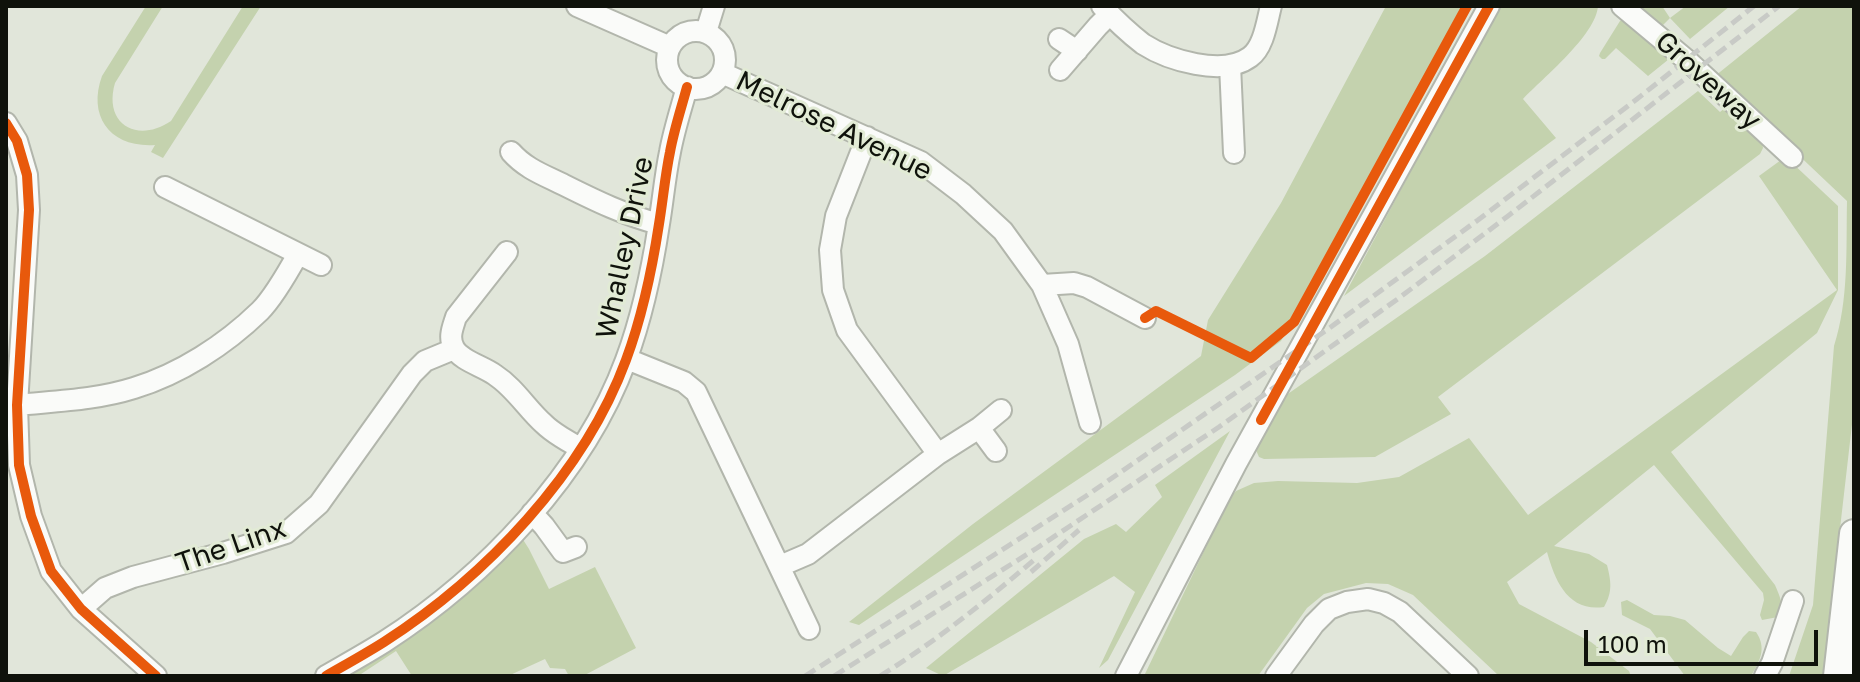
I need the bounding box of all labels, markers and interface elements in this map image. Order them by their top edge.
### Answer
street label: Groveway [1648,25,1768,137]
street label: Melrose Avenue [731,64,937,188]
street label: Whalley Drive [589,154,661,342]
street label: The Linx [172,512,290,580]
scale bar [1588,614,1822,664]
text: 100 m [1598,629,1667,658]

